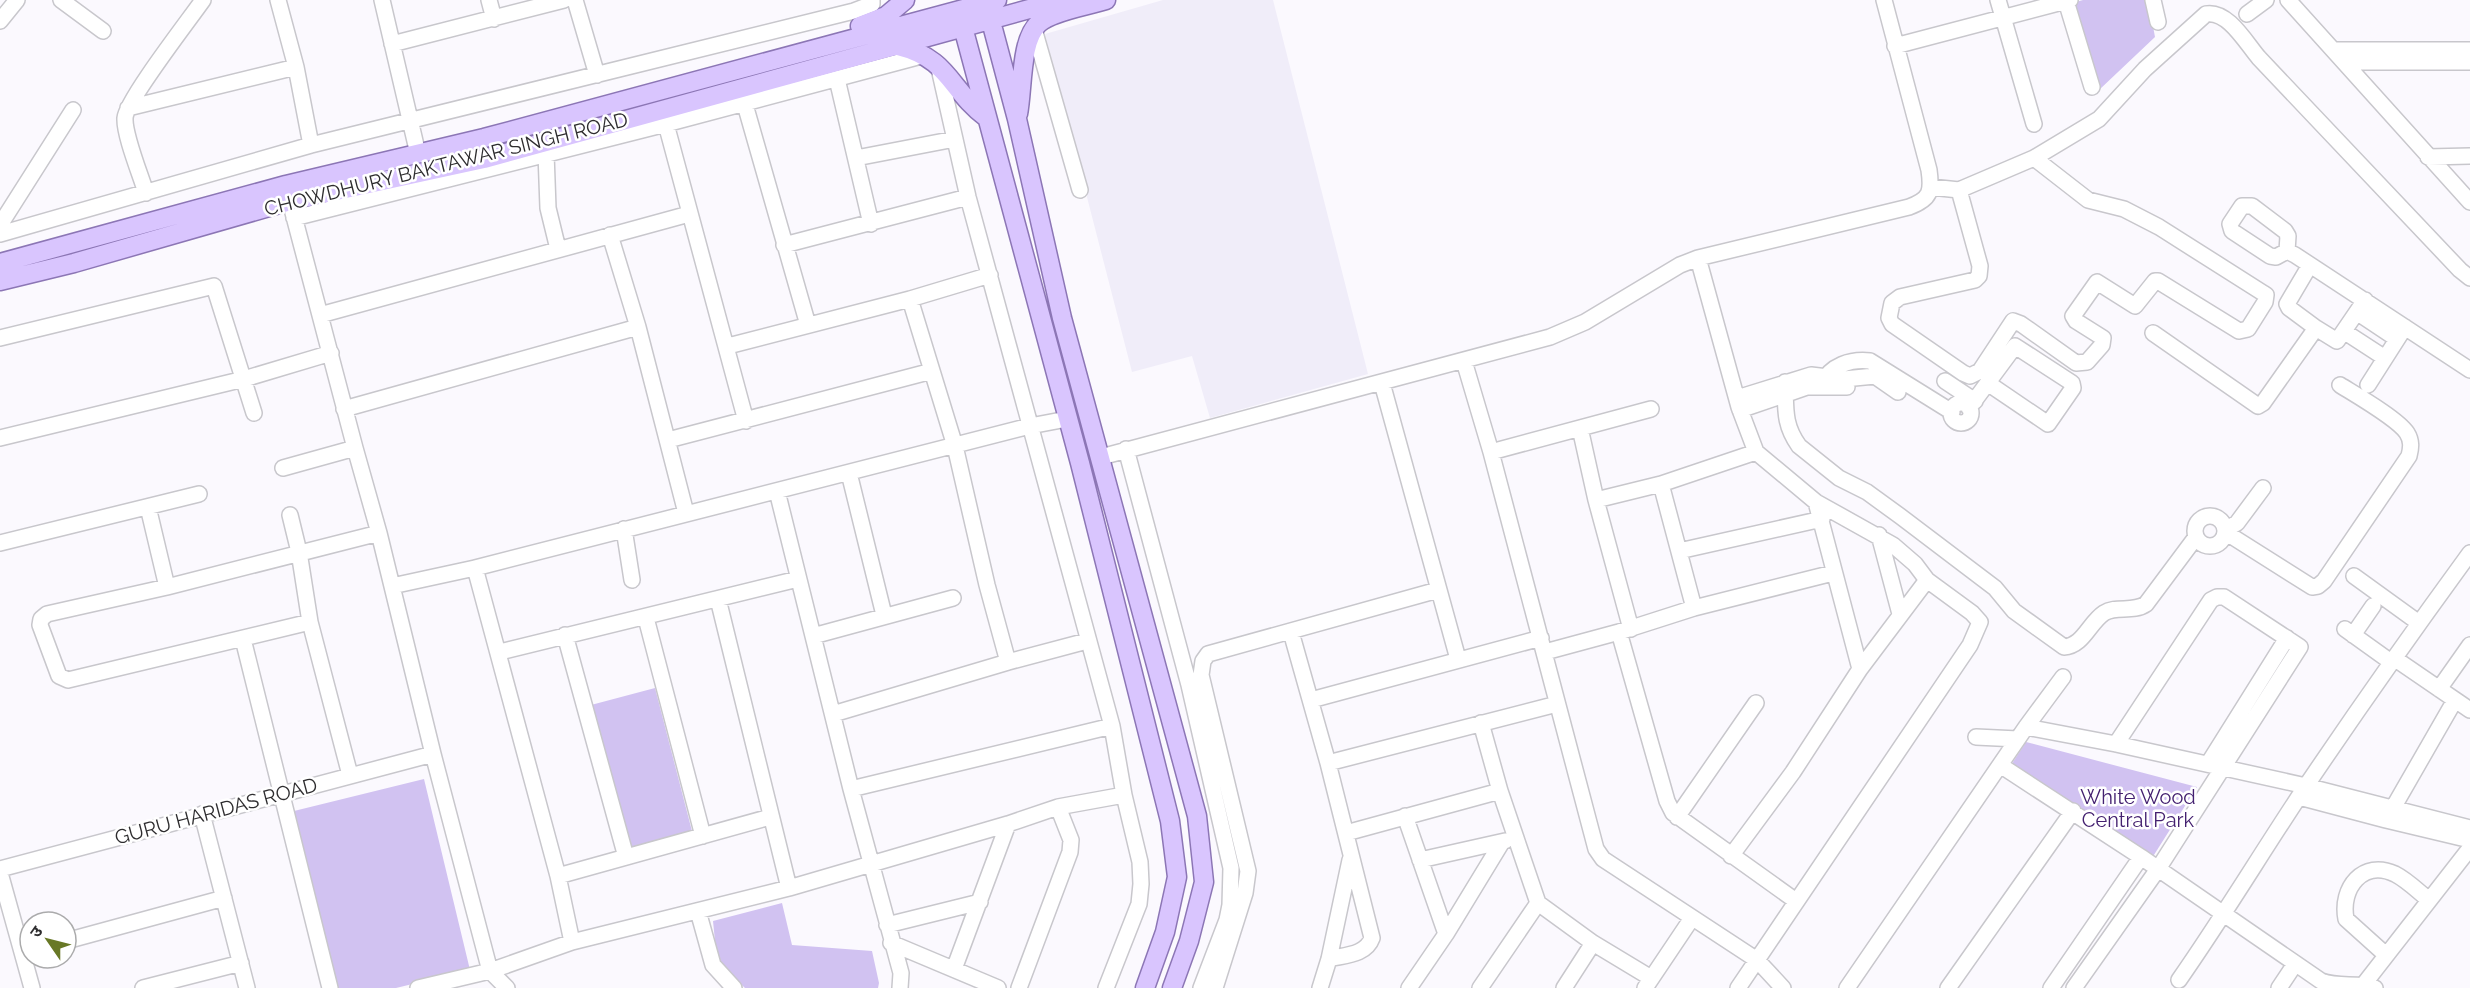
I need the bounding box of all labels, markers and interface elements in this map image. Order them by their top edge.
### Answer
street label: CHOWDHURY BAKTAWAR SINGH ROAD [262,107,630,221]
street label: GURU HARIDAS ROAD [112,772,320,850]
park label: White Wood Central Park [2080,785,2196,832]
north arrow [18,910,78,970]
text: उ [26,922,47,941]

